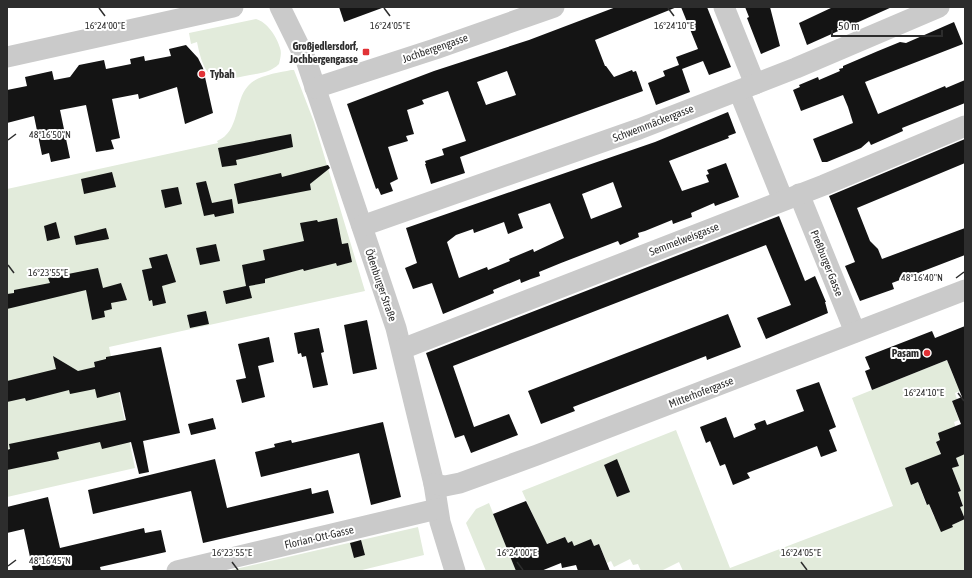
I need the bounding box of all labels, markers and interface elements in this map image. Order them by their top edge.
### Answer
scale bar [832,12,942,38]
text: 50 m [838,19,860,33]
text: 16°24'00"E [85,20,126,31]
text: 16°24'05"E [370,20,411,31]
text: 16°24'10"E [654,20,695,31]
street label: Jochbergengasse [401,31,469,65]
place label: Großjedlersdorf, Jochbergengasse [289,40,358,65]
marker: Großjedlersdorf, Jochbergengasse [361,47,371,57]
place label: Tybah [210,68,235,80]
marker: Tybah [197,69,207,79]
street label: Schwemmäckergasse [611,102,695,144]
text: 48°16'50"N [29,129,71,140]
street label: Semmelweisgasse [648,220,720,258]
street label: Preßburger Gasse [808,228,846,298]
street label: Ödenburger Straße [363,247,399,323]
text: 16°23'55"E [28,267,69,278]
text: 48°16'40"N [901,272,943,283]
place label: Pașam [892,347,919,360]
marker: Pașam [922,348,932,358]
street label: Mitterhofergasse [667,374,735,410]
text: 16°24'10"E [904,387,945,398]
street label: Florian-Ott-Gasse [283,523,355,551]
text: 16°23'55"E [212,547,253,558]
text: 16°24'00"E [497,547,538,558]
text: 16°24'05"E [781,547,822,558]
text: 48°16'45"N [29,555,71,566]

